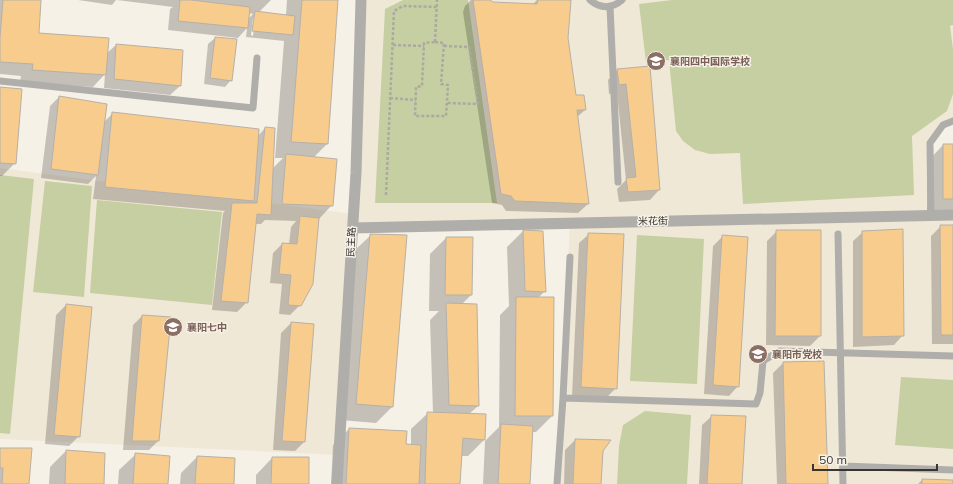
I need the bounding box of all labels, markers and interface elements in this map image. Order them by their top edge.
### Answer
school or university icon: 襄阳四中国际学校 [645,50,667,72]
place label: 襄阳四中国际学校 [670,55,750,68]
street label: 米花街 [638,214,668,228]
street label: 民主路 [344,227,358,257]
school or university icon: 襄阳七中 [162,316,184,338]
place label: 襄阳七中 [187,321,227,334]
school or university icon: 襄阳市党校 [747,343,769,365]
place label: 襄阳市党校 [772,348,822,361]
scale bar [813,446,937,472]
text: 50 m [819,452,847,467]

